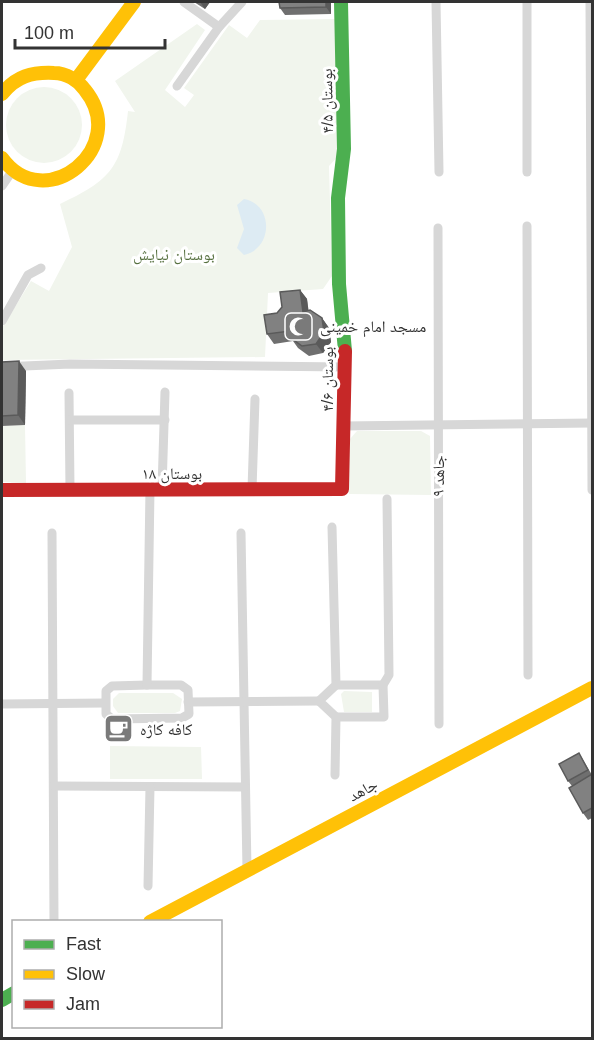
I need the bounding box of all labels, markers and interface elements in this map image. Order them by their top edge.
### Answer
scale bar [15,12,165,50]
text: 100 m [24,23,74,43]
street label: بوستان ۴/۵ [318,68,338,134]
park label: بوستان نیایش [133,246,215,265]
mosque icon: مسجد امام خمینی [283,310,315,342]
place label: مسجد امام خمینی [320,318,426,337]
street label: بوستان ۴/۶ [319,347,338,411]
street label: جاهد ۹ [430,455,447,497]
street label: بوستان ۱۸ [142,465,202,484]
cafe icon: کافه کاژه [103,713,135,745]
place label: کافه کاژه [140,721,193,739]
street label: جاهد [346,775,380,805]
legend [12,920,222,1028]
text: Fast [66,934,101,954]
text: Slow [66,964,106,984]
text: Jam [66,994,100,1014]

